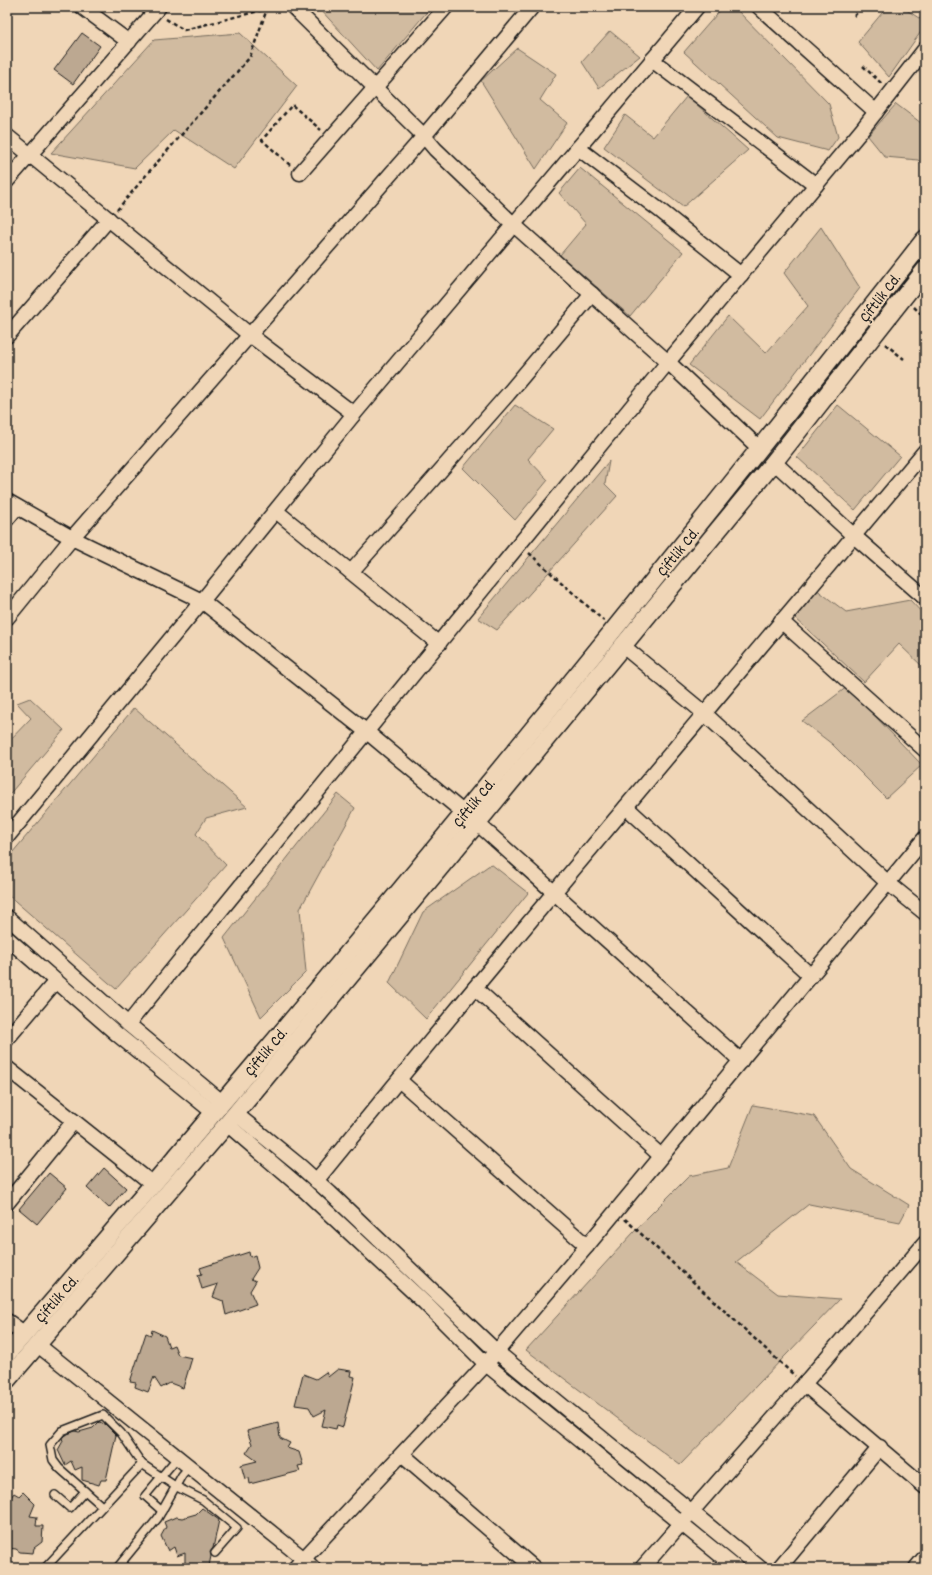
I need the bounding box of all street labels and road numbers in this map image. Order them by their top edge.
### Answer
street label: Çiftlik Cd. [854,269,908,328]
street label: Çiftlik Cd. [652,523,706,582]
street label: Çiftlik Cd. [448,774,502,833]
street label: Çiftlik Cd. [240,1023,294,1082]
street label: Çiftlik Cd. [31,1271,85,1329]

